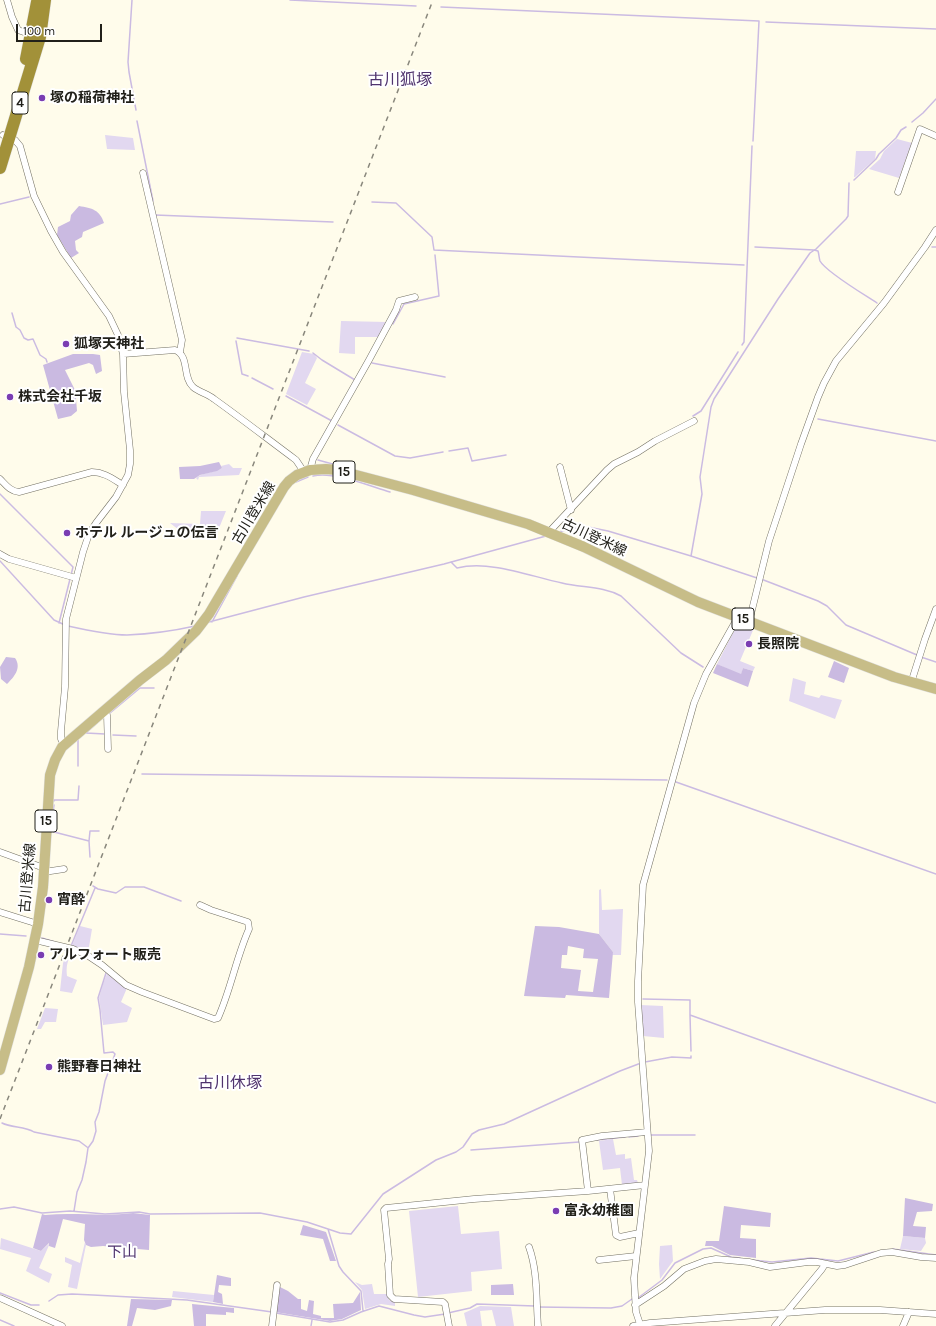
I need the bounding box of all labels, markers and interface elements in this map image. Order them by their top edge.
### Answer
scale bar [18,16,104,42]
text: 100 m [23,24,55,38]
district label: 古川狐塚 [368,70,432,90]
place label: 塚の稲荷神社 [50,90,134,106]
road number: 4 [12,92,28,114]
marker: 塚の稲荷神社 [37,93,47,103]
place label: 狐塚天神社 [74,336,144,352]
marker: 狐塚天神社 [61,339,71,349]
place label: 株式会社千坂 [18,389,102,405]
marker: 株式会社千坂 [5,392,15,402]
road number: 15 [333,461,355,483]
street label: 古川登米線 [229,479,279,547]
street label: 古川登米線 [559,516,629,560]
place label: ホテル ルージュの伝言 [75,525,219,541]
marker: ホテル ルージュの伝言 [62,528,72,538]
road number: 15 [732,608,754,630]
place label: 長照院 [757,636,799,652]
marker: 長照院 [744,639,754,649]
road number: 15 [35,810,57,832]
street label: 古川登米線 [17,842,39,914]
place label: 宵酔 [57,892,85,908]
marker: 宵酔 [44,895,54,905]
place label: アルフォート販売 [49,947,161,963]
marker: アルフォート販売 [36,950,46,960]
place label: 熊野春日神社 [57,1059,141,1075]
marker: 熊野春日神社 [44,1062,54,1072]
district label: 古川休塚 [198,1073,262,1093]
place label: 富永幼稚園 [564,1203,634,1219]
marker: 富永幼稚園 [551,1206,561,1216]
district label: 下山 [107,1244,137,1262]

